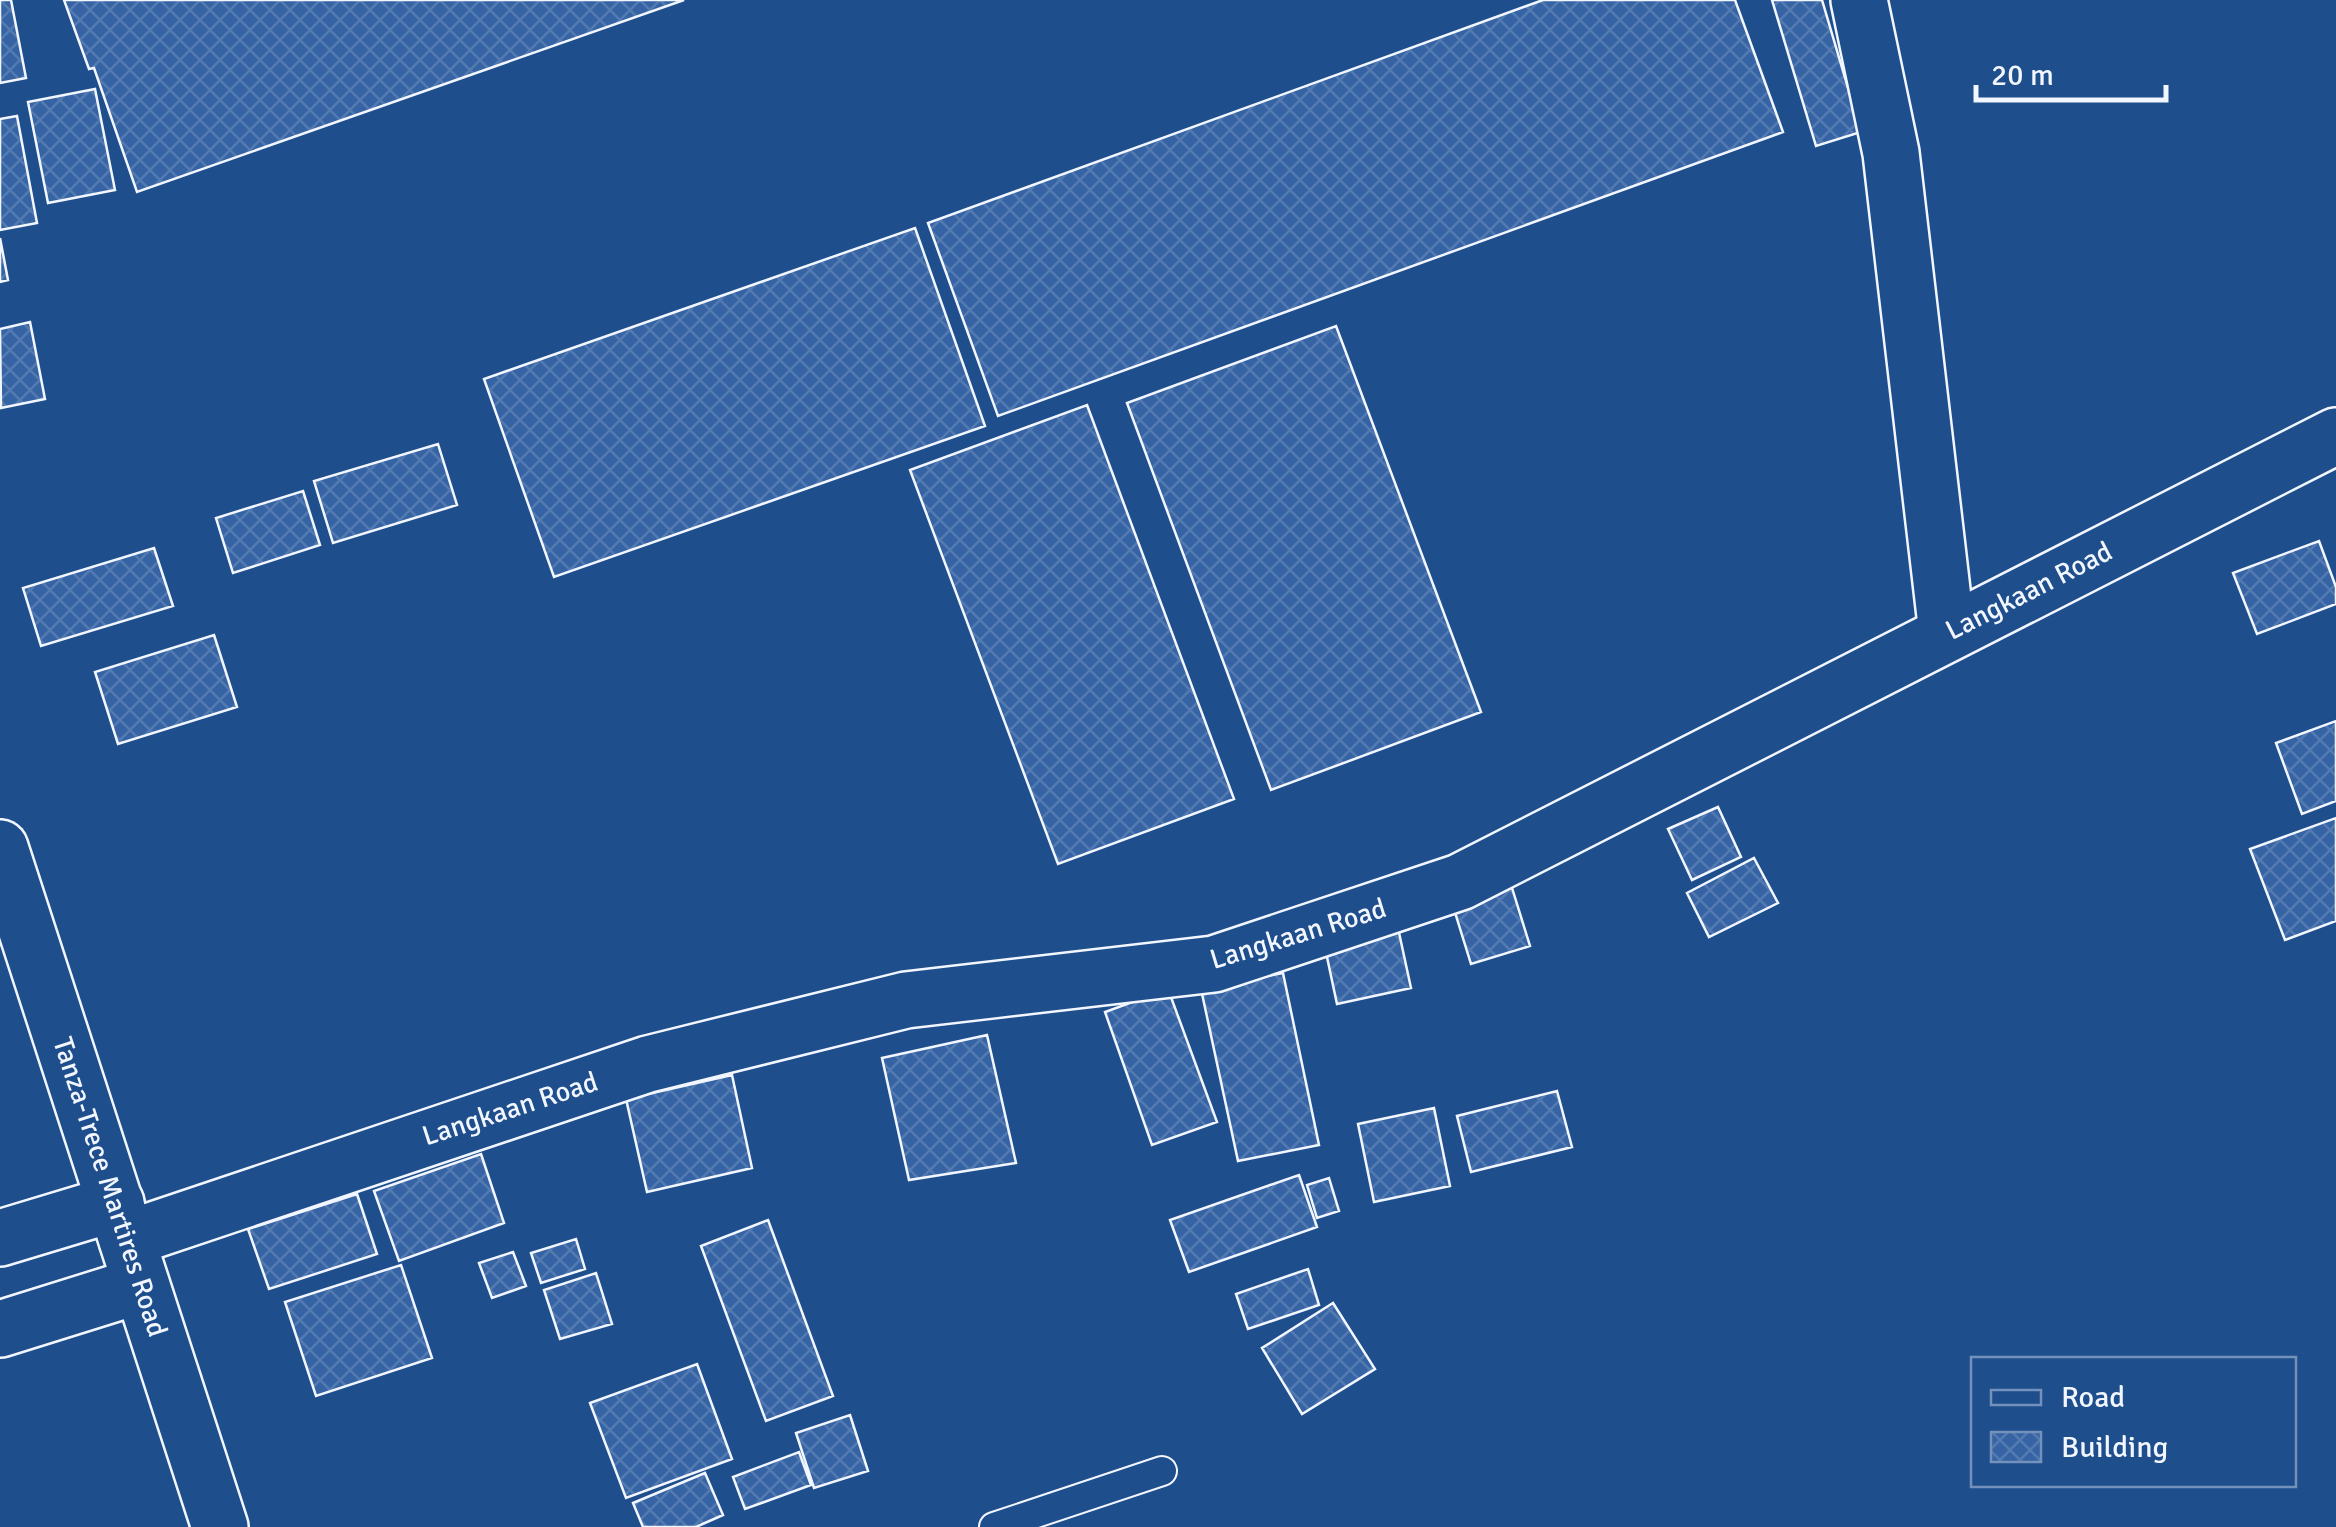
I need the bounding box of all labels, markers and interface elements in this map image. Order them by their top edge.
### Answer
scale bar [1976,40,2166,102]
text: 20 m [1991,57,2054,94]
street label: Langkaan Road [1940,534,2118,648]
street label: Langkaan Road [1206,891,1390,977]
street label: Tanza-Trece Martires Road [45,1033,175,1341]
street label: Langkaan Road [418,1065,602,1153]
legend [1971,1357,2296,1487]
text: Road [2061,1379,2125,1416]
text: Building [2061,1429,2168,1466]

